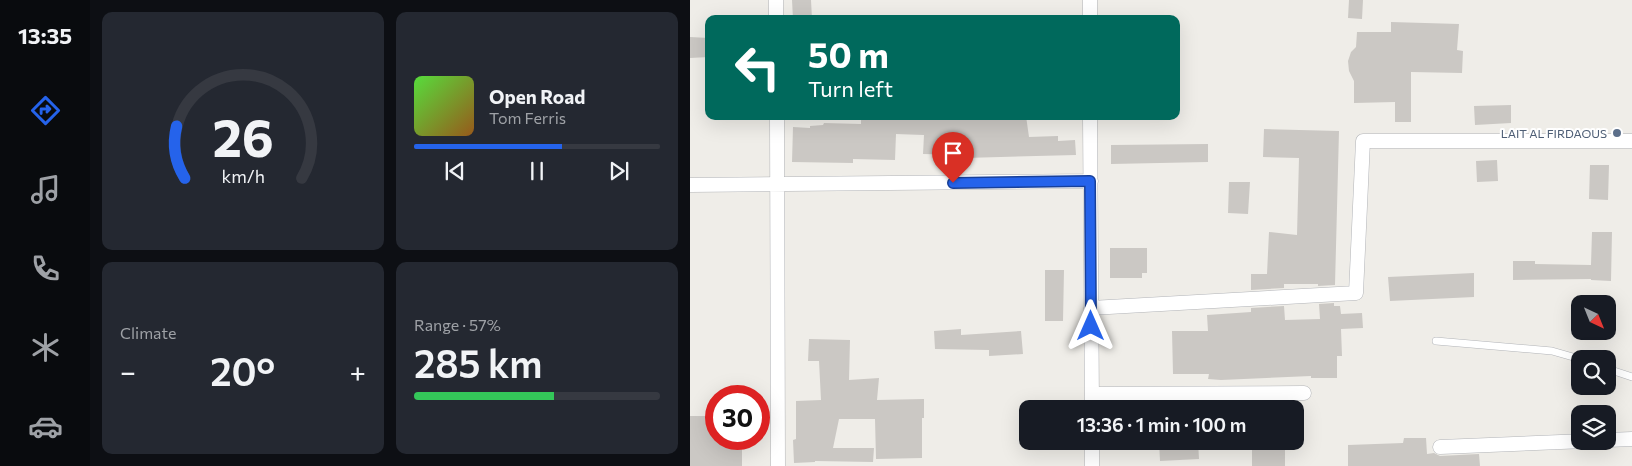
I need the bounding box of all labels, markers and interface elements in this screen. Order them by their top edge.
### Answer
text: 13:35 [18,22,72,49]
text: 50 m [808,32,889,75]
icon: left [725,35,790,100]
text: Turn left [808,75,893,102]
text: Open Road [489,85,585,108]
icon: directions [28,93,63,128]
text: 26 [212,104,274,168]
text: Tom Ferris [489,108,566,127]
place label: LAIT AL FIRDAOUS [1501,126,1607,140]
marker: LAIT AL FIRDAOUS [1611,127,1623,139]
pin [932,132,974,183]
icon: arrive [939,139,967,167]
icon: previous [441,157,469,185]
icon: pause [523,157,551,185]
icon: next [605,157,633,185]
text: km/h [221,165,265,187]
icon: music [28,172,63,207]
icon: phone [28,251,63,286]
north arrow [1571,295,1616,340]
map controls [1571,295,1616,450]
position arrow [1064,299,1116,351]
text: Range · 57% [414,315,501,334]
text: Climate [120,323,176,342]
icon: climate [28,330,63,365]
text: 285 km [414,339,542,386]
text: 20° [210,347,275,394]
button: search [1571,350,1616,395]
text: − [120,354,136,388]
text: + [350,354,366,388]
speed limit sign: 30 [705,385,770,450]
button: layers [1571,405,1616,450]
icon: car [28,409,63,444]
text: 13:36 · 1 min · 100 m [1077,413,1246,436]

